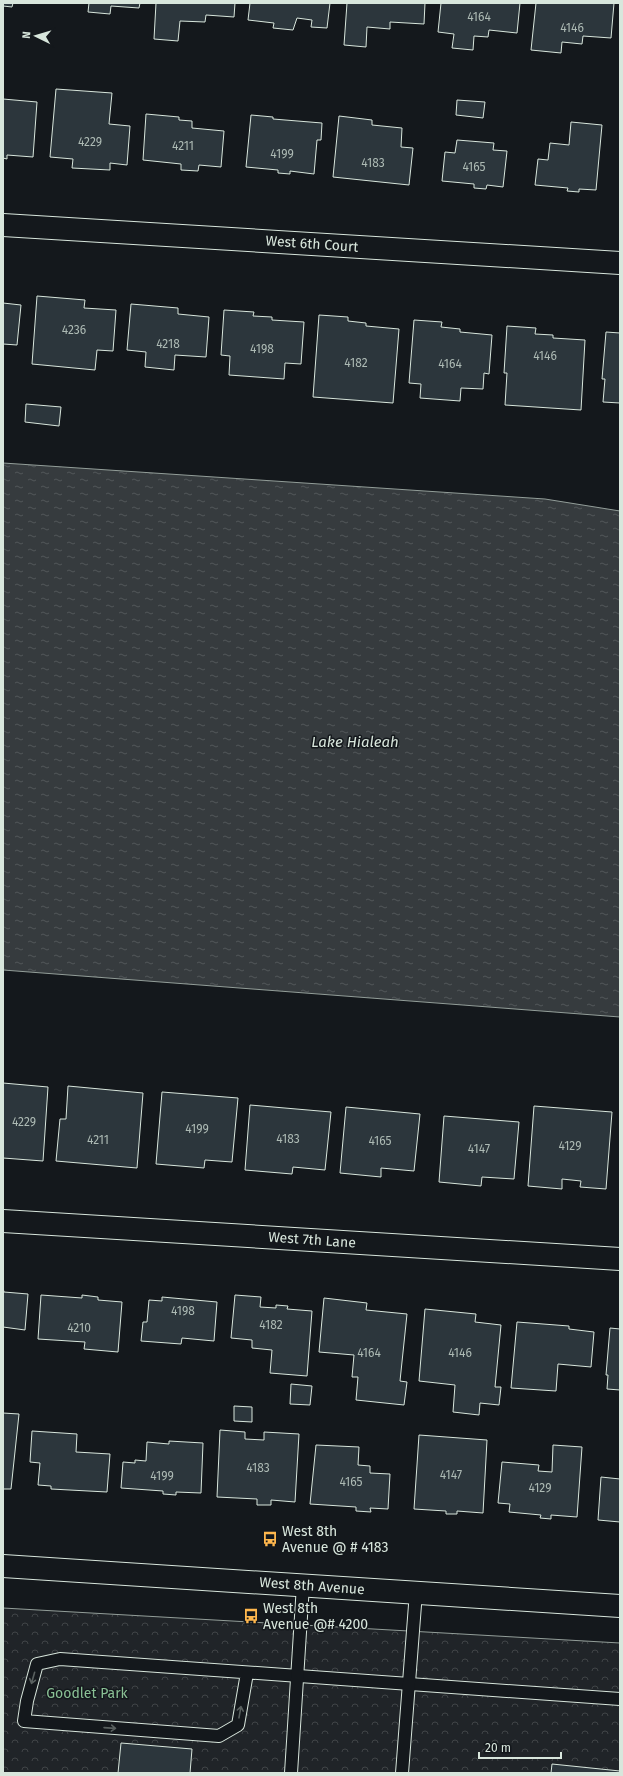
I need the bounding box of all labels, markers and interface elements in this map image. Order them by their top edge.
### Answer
house number: 4164 [467,10,491,24]
north arrow [16,16,56,56]
house number: 4146 [560,21,584,35]
text: N [20,31,33,39]
house number: 4229 [78,135,102,149]
house number: 4211 [172,139,194,153]
house number: 4199 [270,147,294,161]
house number: 4183 [361,156,385,170]
house number: 4165 [462,160,486,174]
street label: West 6th Court [265,232,360,256]
house number: 4236 [62,323,86,337]
house number: 4218 [156,337,180,351]
house number: 4198 [250,342,274,356]
house number: 4146 [533,349,557,363]
house number: 4182 [344,356,368,370]
house number: 4164 [438,357,462,371]
water label: Lake Hialeah [311,733,399,751]
house number: 4229 [12,1115,36,1129]
house number: 4199 [185,1122,209,1136]
house number: 4183 [276,1132,300,1146]
house number: 4211 [87,1133,109,1147]
house number: 4165 [368,1134,392,1148]
house number: 4129 [558,1139,582,1153]
house number: 4147 [468,1142,490,1156]
street label: West 7th Lane [268,1228,356,1252]
house number: 4198 [171,1304,195,1318]
house number: 4182 [259,1318,283,1332]
house number: 4210 [67,1321,91,1335]
house number: 4164 [357,1346,381,1360]
house number: 4146 [448,1346,472,1360]
house number: 4183 [246,1461,270,1475]
house number: 4147 [440,1468,462,1482]
house number: 4199 [150,1469,174,1483]
house number: 4165 [339,1475,363,1489]
house number: 4129 [528,1481,552,1495]
place label: West 8th Avenue @ # 4183 [282,1523,389,1556]
bus stop icon: West 8th Avenue @ # 4183 [261,1530,279,1548]
street label: West 8th Avenue [259,1574,365,1598]
place label: West 8th Avenue @# 4200 [263,1600,368,1633]
bus stop icon: West 8th Avenue @# 4200 [242,1607,260,1625]
one-way arrow [29,1672,36,1685]
park label: Goodlet Park [46,1685,129,1702]
one-way arrow [236,1706,244,1719]
one-way arrow [103,1724,116,1731]
scale bar [479,1734,561,1760]
text: 20 m [485,1741,511,1755]

